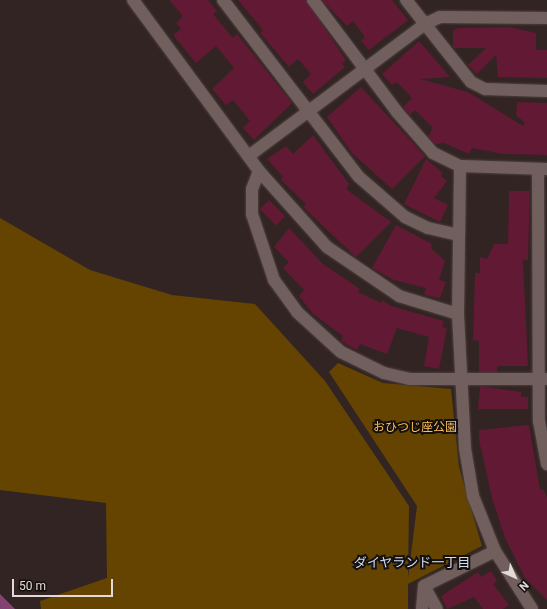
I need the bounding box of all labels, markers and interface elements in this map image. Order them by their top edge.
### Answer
park label: おひつじ座公園 [373,421,457,435]
district label: ダイヤランド一丁目 [354,555,470,571]
north arrow [495,557,535,597]
scale bar [14,571,115,597]
text: N [517,578,531,593]
text: 50 m [19,579,46,593]

